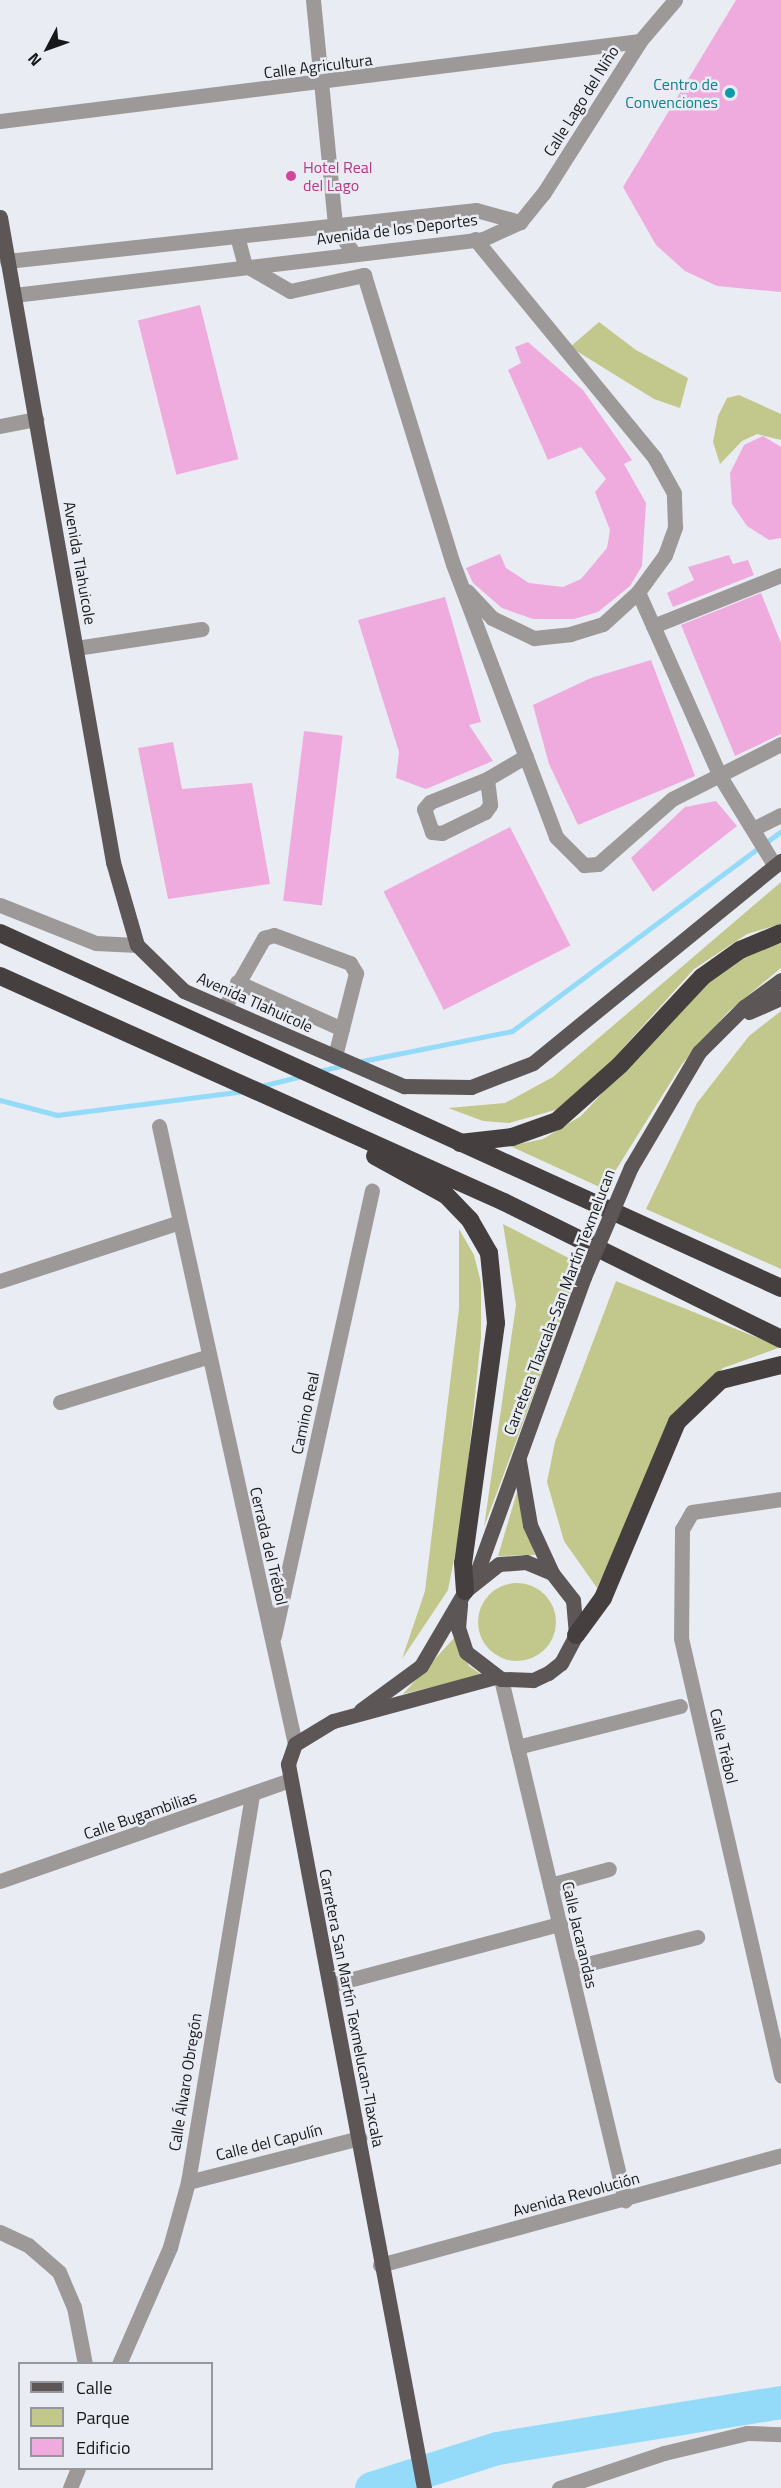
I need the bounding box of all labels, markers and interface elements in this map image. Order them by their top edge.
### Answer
north arrow [18,18,78,78]
street label: Calle Lago del Niño [539,42,623,160]
text: N [22,48,47,72]
street label: Calle Agricultura [263,50,373,82]
place label: Centro de Convenciones [625,74,718,112]
marker: Centro de Convenciones [723,86,737,100]
place label: Hotel Real del Lago [303,157,373,195]
marker: Hotel Real del Lago [284,169,298,183]
street label: Avenida de los Deportes [315,210,479,248]
street label: Avenida Tlahuicole [60,500,100,626]
street label: Avenida Tlahuicole [194,968,316,1036]
street label: Carretera Tlaxcala-San Martín Texmelucan [499,1166,619,1438]
street label: Camino Real [287,1370,323,1456]
street label: Cerrada del Trébol [246,1485,292,1607]
street label: Calle Trébol [706,1706,742,1786]
street label: Calle Bugambilias [81,1787,199,1843]
street label: Carretera San Martín Texmelucan-Tlaxcala [316,1867,388,2149]
street label: Calle Jacarandas [558,1880,602,1990]
street label: Calle Álvaro Obregón [165,2012,205,2152]
street label: Calle del Capulín [214,2120,324,2164]
street label: Avenida Revolución [511,2168,641,2220]
legend [18,2362,213,2470]
text: Calle [76,2374,112,2401]
text: Parque [76,2404,130,2431]
text: Edificio [76,2434,130,2461]

